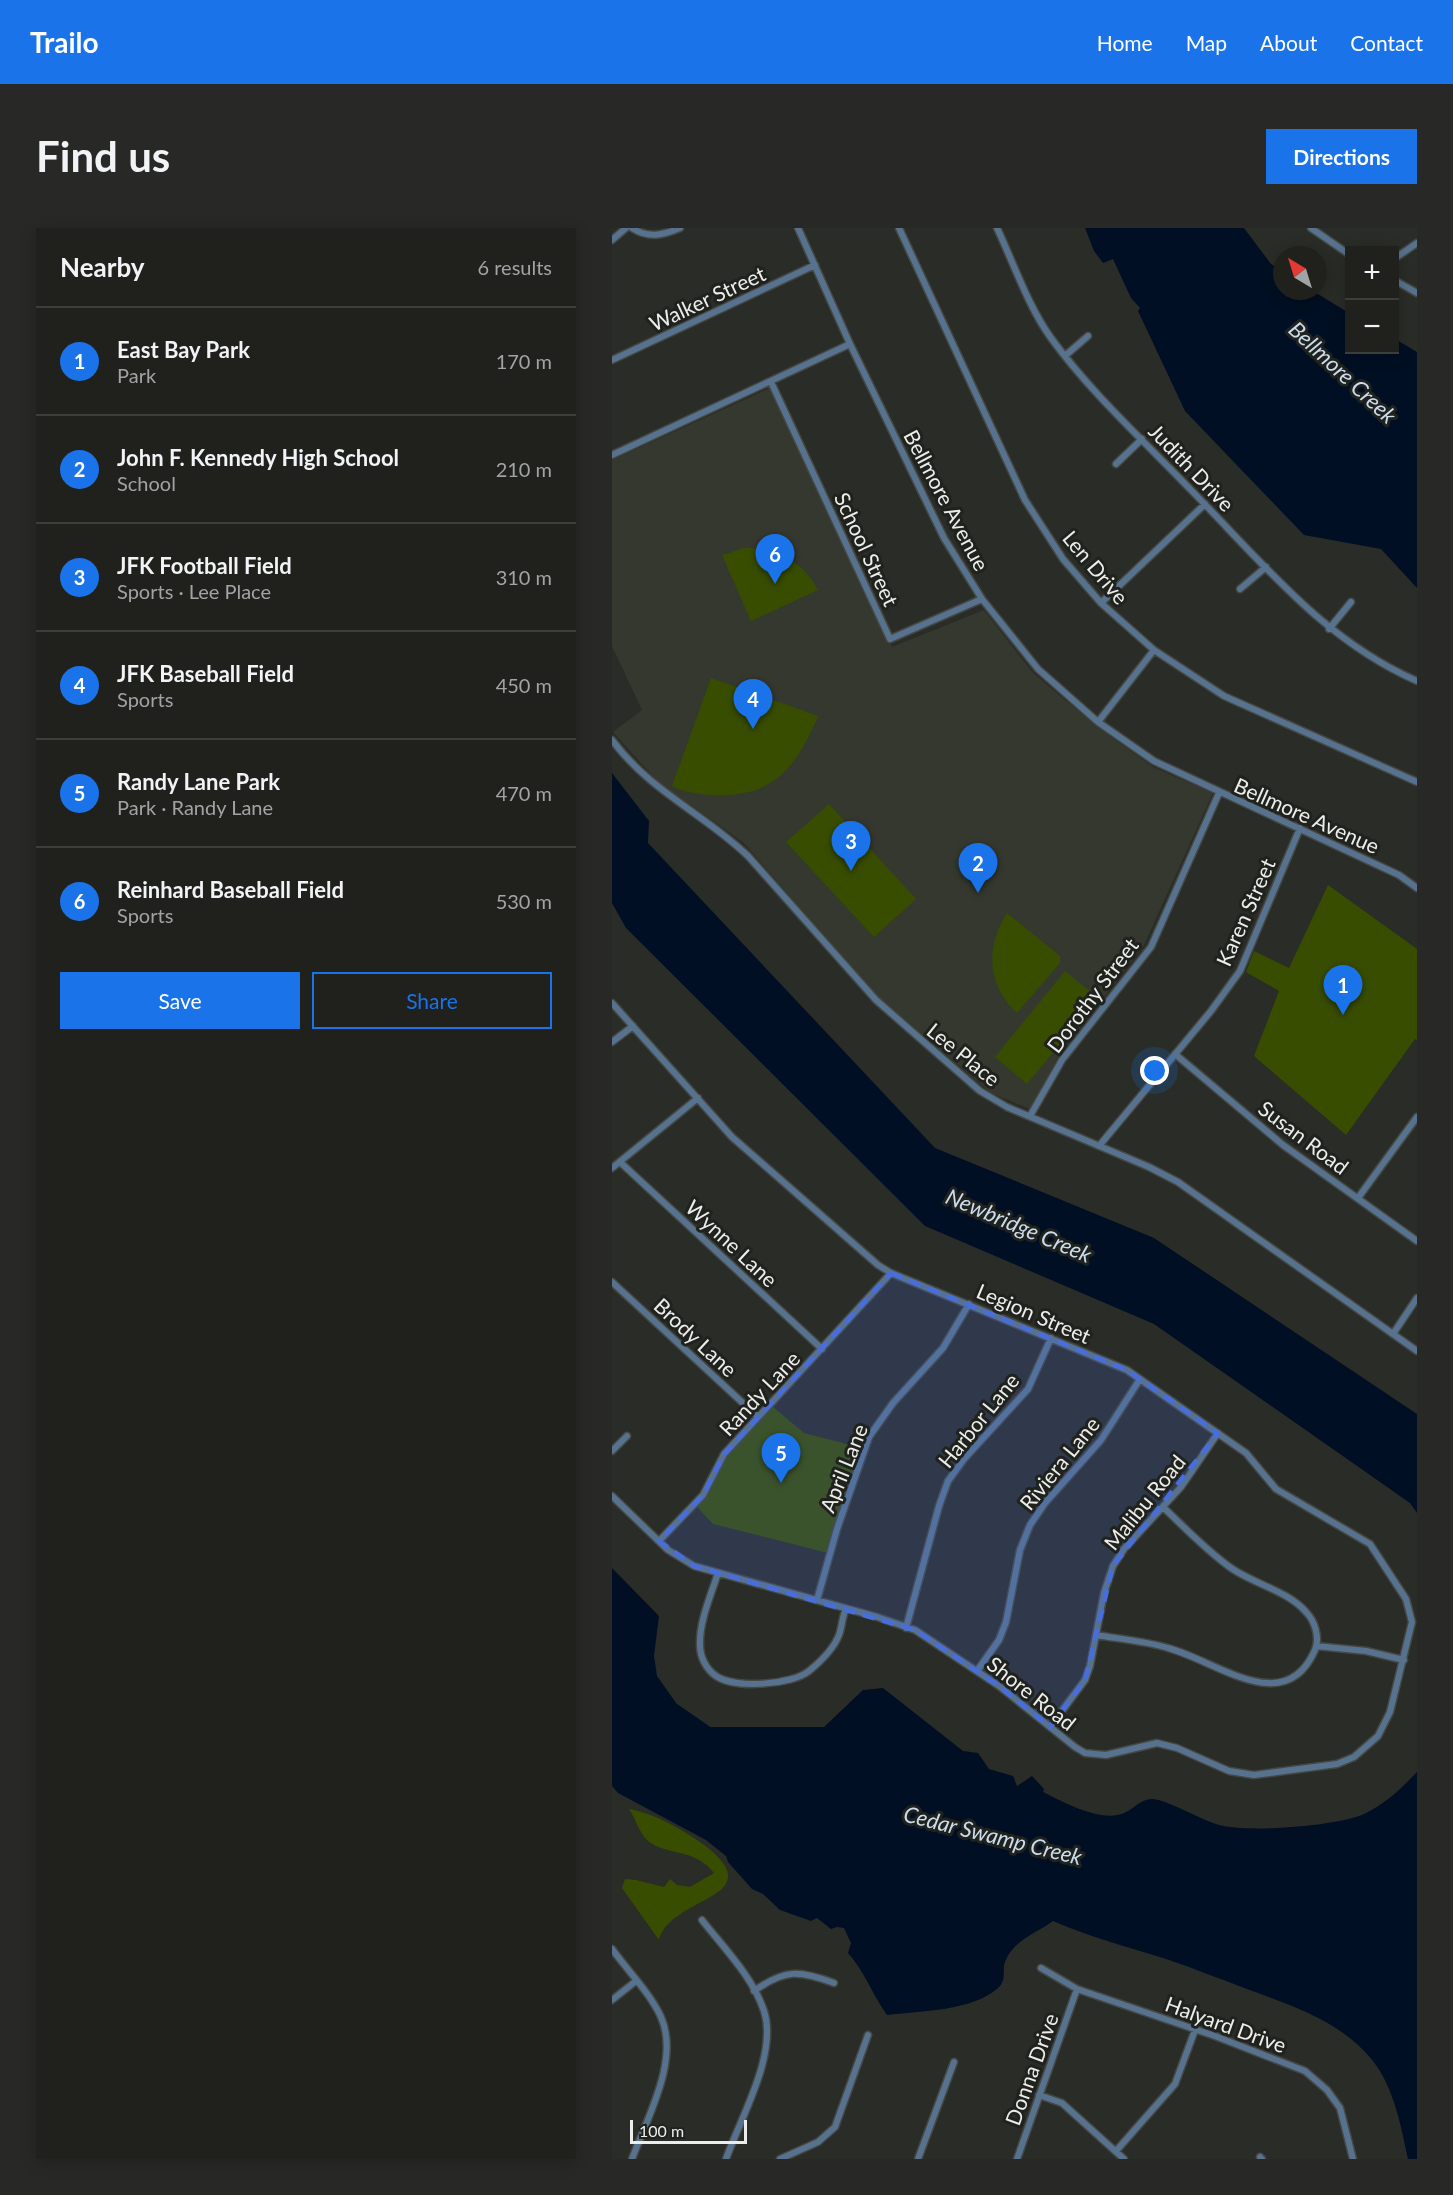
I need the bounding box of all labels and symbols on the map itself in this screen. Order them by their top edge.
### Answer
north arrow [1273,246,1327,300]
street label: Walker Street [645,260,769,336]
water label: Bellmore Creek [1284,315,1403,429]
street label: Judith Drive [1144,418,1240,516]
street label: Bellmore Avenue [899,425,995,575]
street label: School Street [830,488,904,610]
street label: Len Drive [1058,525,1134,609]
pin: 6 [756,534,794,584]
pin: 4 [734,680,772,729]
street label: Bellmore Avenue [1231,772,1383,858]
pin: 3 [832,822,870,871]
pin: 2 [958,844,998,893]
street label: Karen Street [1210,854,1280,970]
street label: Dorothy Street [1041,933,1143,1057]
pin: 1 [1324,966,1362,1015]
street label: Lee Place [923,1017,1005,1091]
your location [1140,1056,1169,1085]
street label: Susan Road [1254,1095,1354,1179]
water label: Newbridge Creek [942,1182,1097,1268]
street label: Wynne Lane [681,1194,783,1292]
street label: Legion Street [973,1278,1095,1348]
street label: Brody Lane [649,1292,743,1382]
street label: Randy Lane [713,1345,805,1441]
street label: Harbor Lane [932,1368,1024,1472]
street label: Riviera Lane [1014,1411,1104,1515]
street label: April Lane [814,1420,872,1516]
pin: 5 [762,1434,800,1483]
street label: Malibu Road [1098,1449,1190,1555]
street label: Shore Road [983,1651,1081,1735]
water label: Cedar Swamp Creek [901,1800,1086,1870]
street label: Halyard Drive [1162,1991,1290,2057]
street label: Donna Drive [999,2010,1063,2128]
scale bar [630,2117,747,2144]

